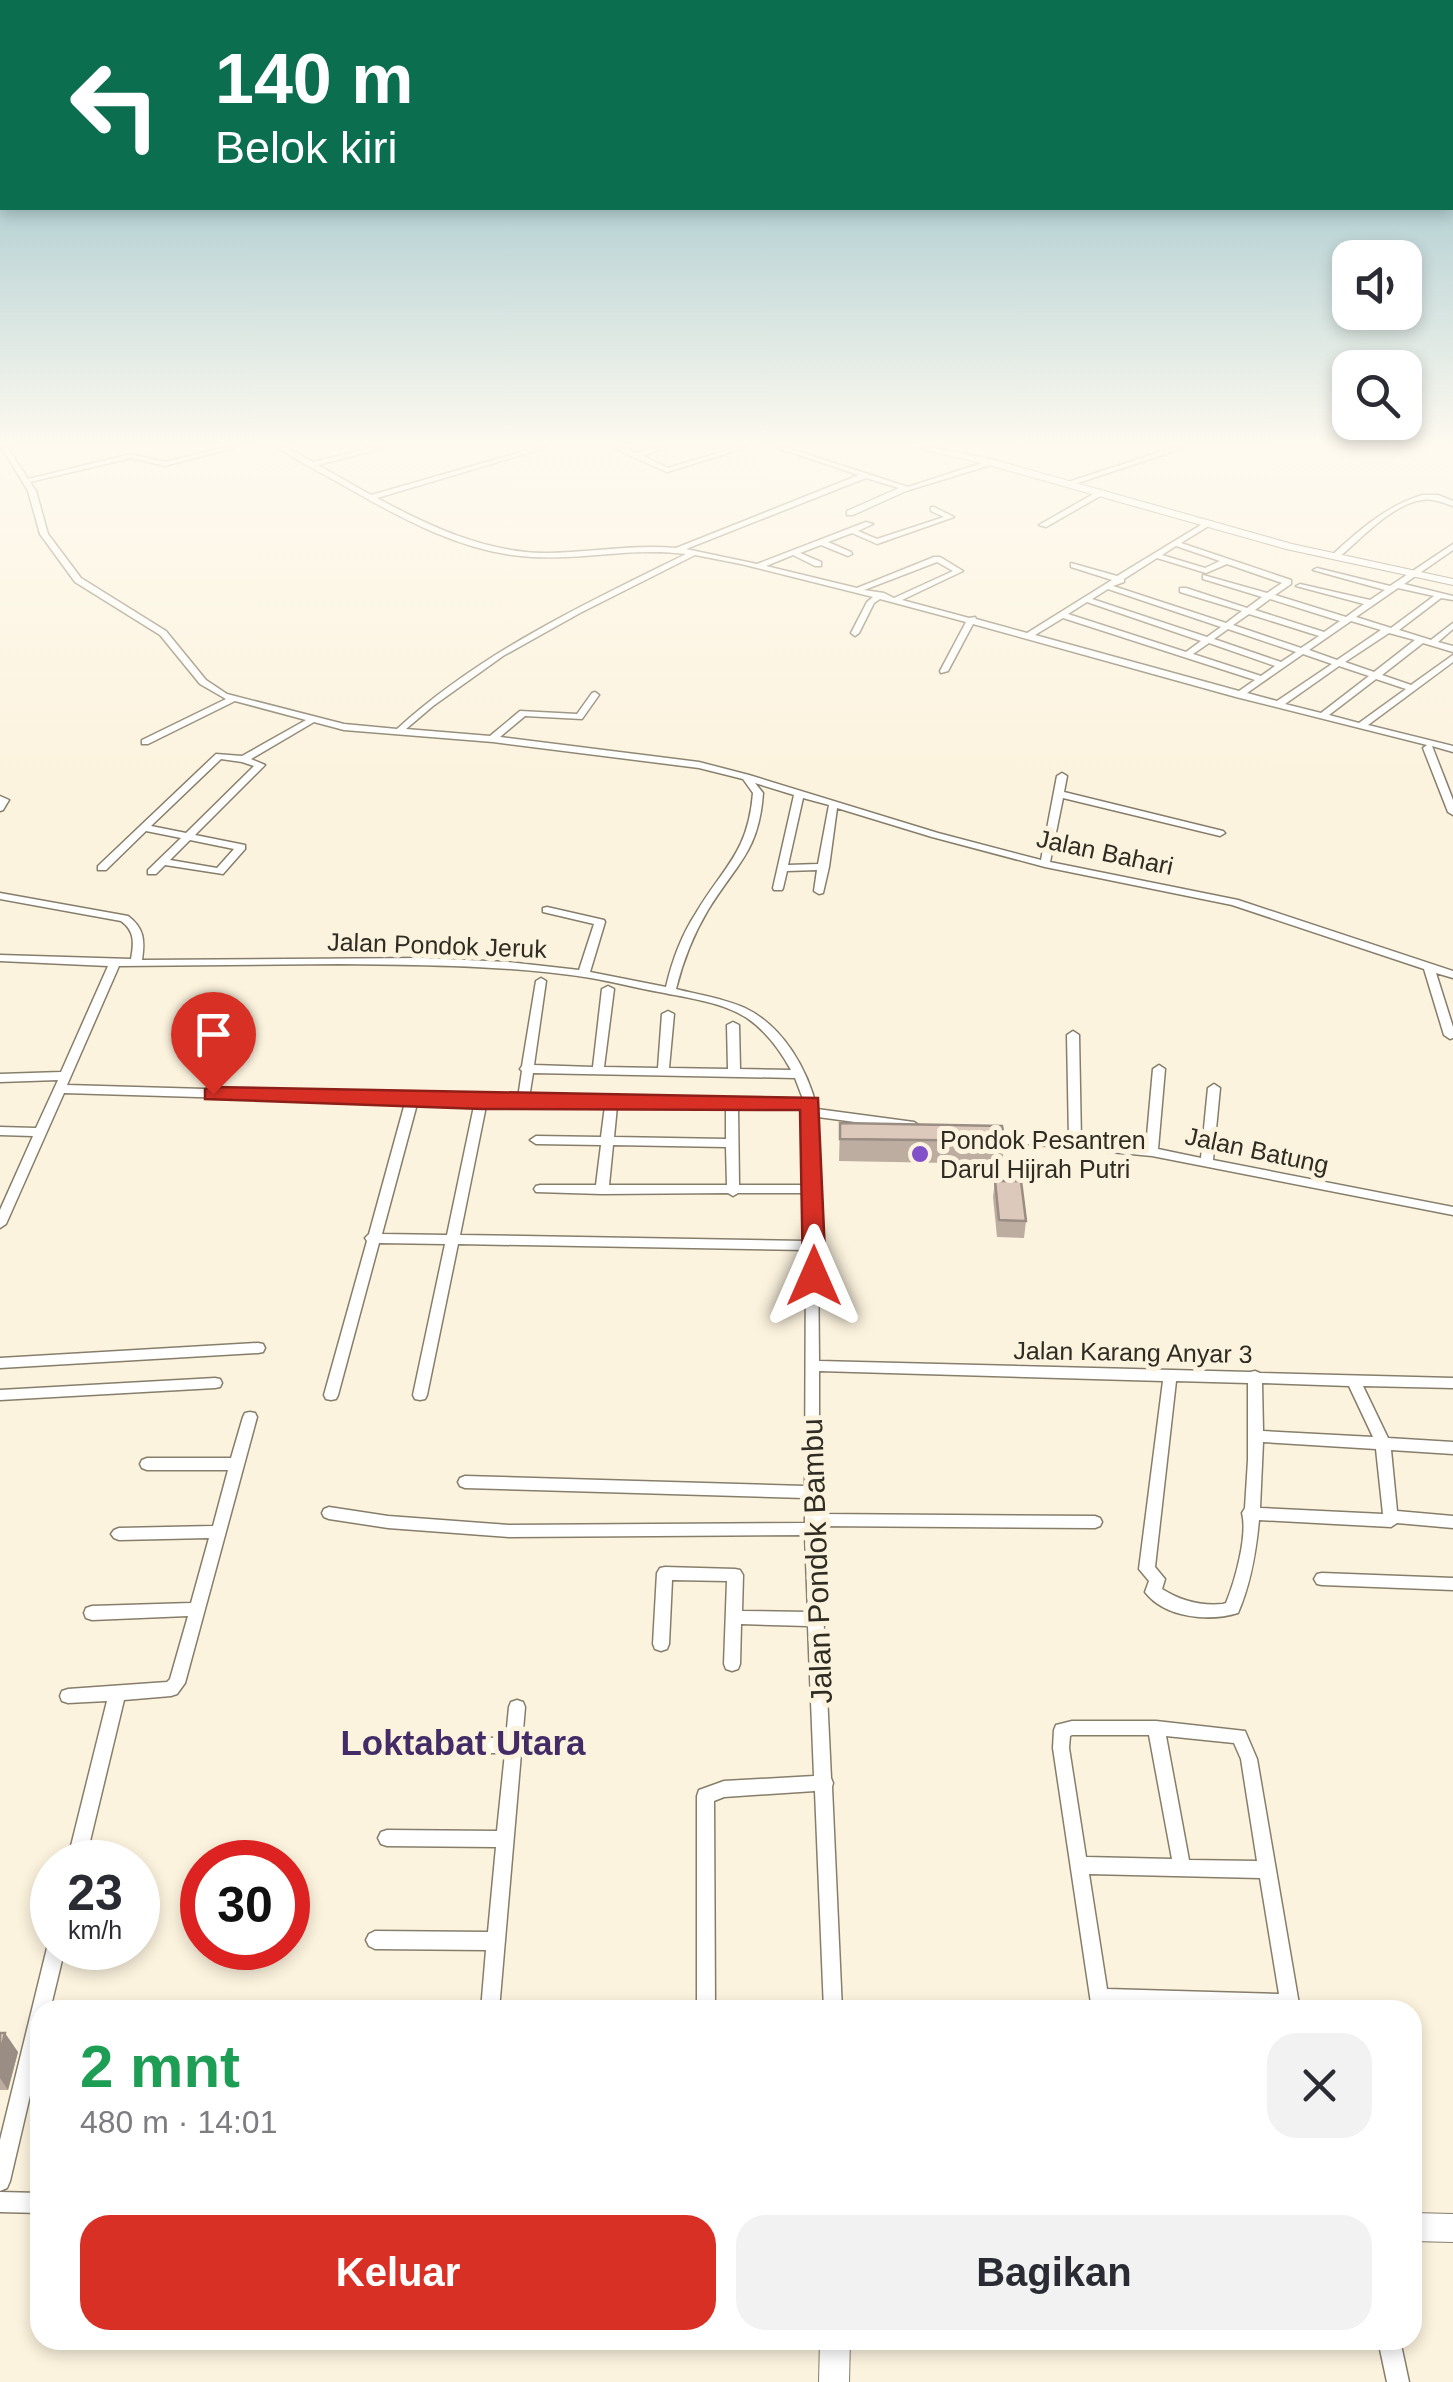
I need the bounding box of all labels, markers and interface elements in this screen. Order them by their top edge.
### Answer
icon: left [50,40,180,170]
text: 140 m [215,40,413,118]
text: Belok kiri [215,122,398,173]
map controls [1332,240,1422,440]
button: sound [1332,240,1422,330]
button: search [1332,350,1422,440]
street label: Jalan Bahari [1034,824,1176,880]
street label: Jalan Pondok Jeruk [327,927,548,963]
pin [171,992,256,1095]
icon: arrive [186,1007,241,1062]
street label: Jalan Batung [1183,1121,1331,1179]
place label: Pondok Pesantren Darul Hijrah Putri [940,1126,1146,1183]
marker: Pondok Pesantren Darul Hijrah Putri [909,1143,931,1165]
position arrow [762,1224,866,1328]
street label: Jalan Karang Anyar 3 [1013,1336,1253,1368]
street label: Jalan Pondok Bambu [795,1418,838,1704]
district label: Loktabat Utara [340,1723,586,1762]
speed limit sign: 30 [180,1840,310,1970]
text: 23 [67,1865,123,1921]
text: km/h [68,1916,122,1944]
text: 2 mnt [80,2033,240,2100]
button: close [1267,2033,1372,2138]
text: 480 m · 14:01 [80,2104,277,2140]
button: Keluar [80,2215,716,2330]
button: Bagikan [736,2215,1372,2330]

